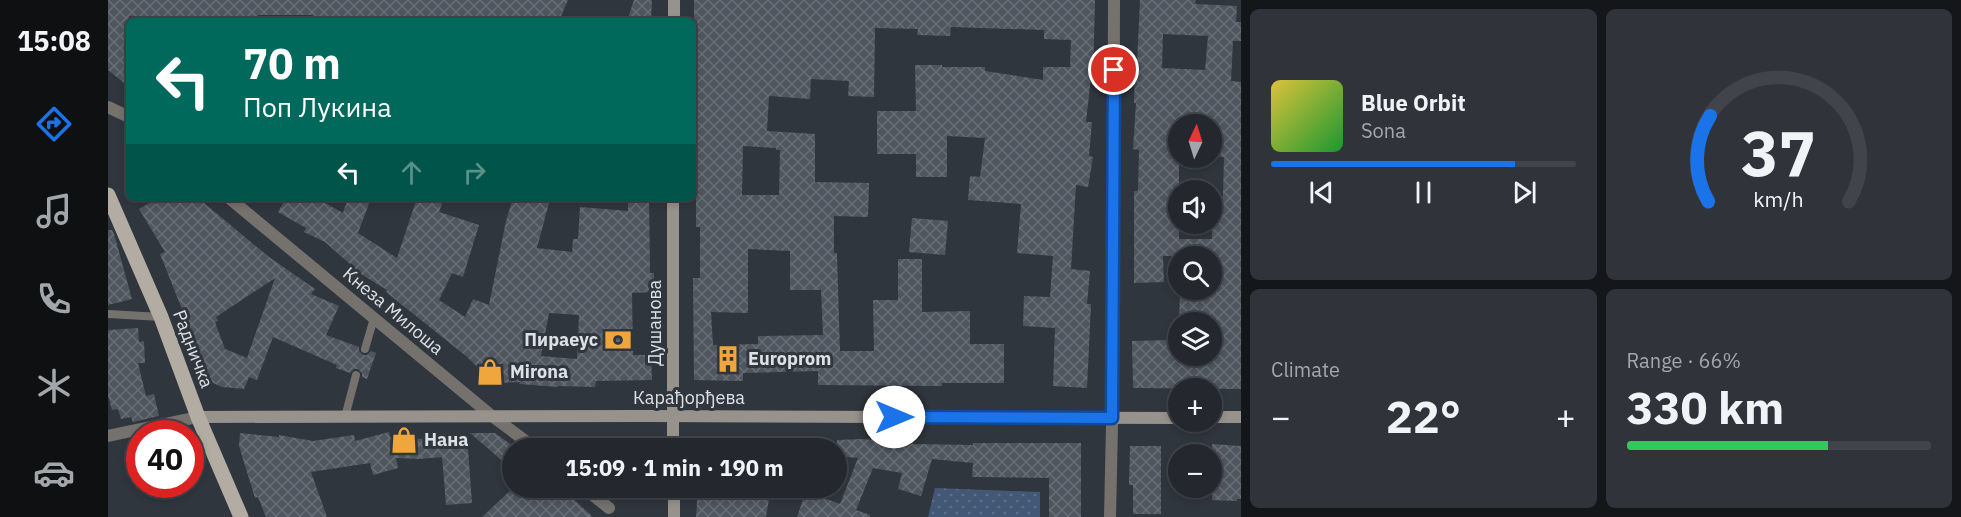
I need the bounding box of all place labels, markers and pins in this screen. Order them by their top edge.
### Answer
pin [1088,44,1139,95]
bank icon: Пираеус [603,325,633,355]
place label: Пираеус [524,328,598,351]
building icon: Europrom [713,344,743,374]
place label: Europrom [748,347,831,370]
shop icon: Mirona [475,357,505,387]
place label: Mirona [510,360,568,383]
shop icon: Нана [389,425,419,455]
place label: Нана [424,428,469,451]

